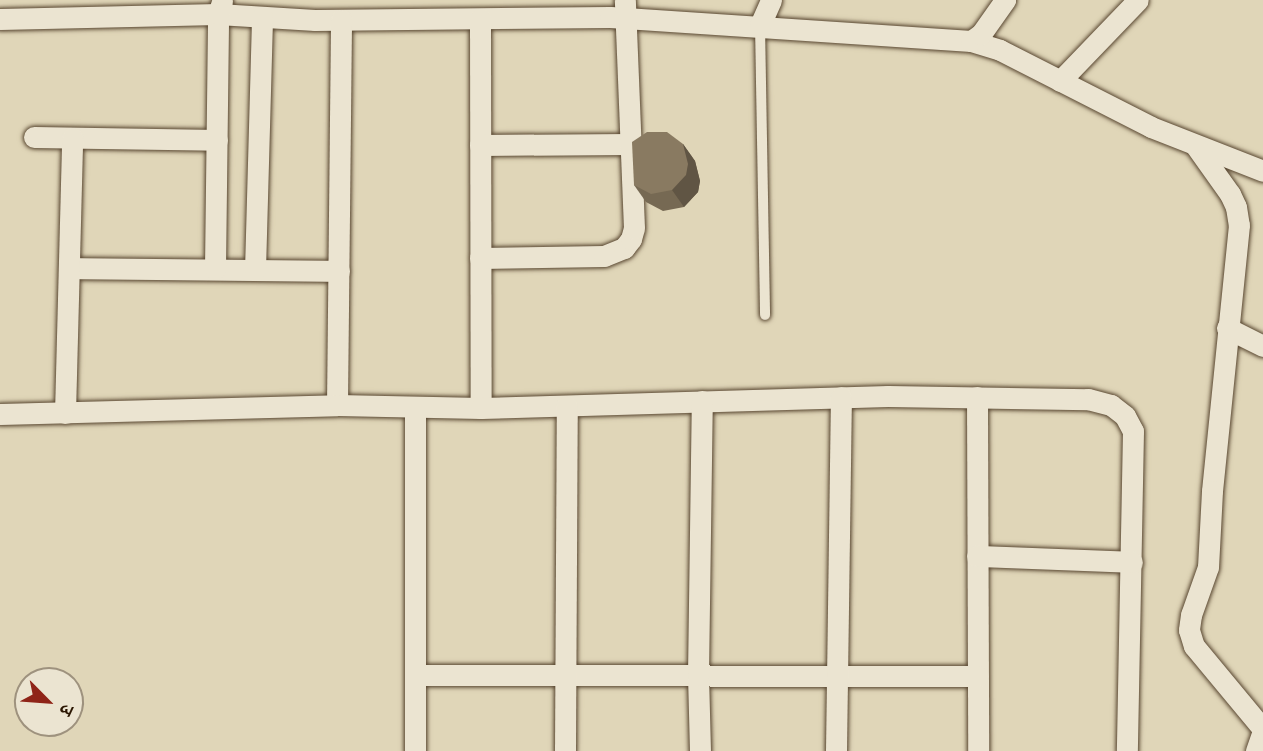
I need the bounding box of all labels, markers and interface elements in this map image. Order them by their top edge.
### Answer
north arrow [14,667,84,737]
text: उ [52,700,80,720]

